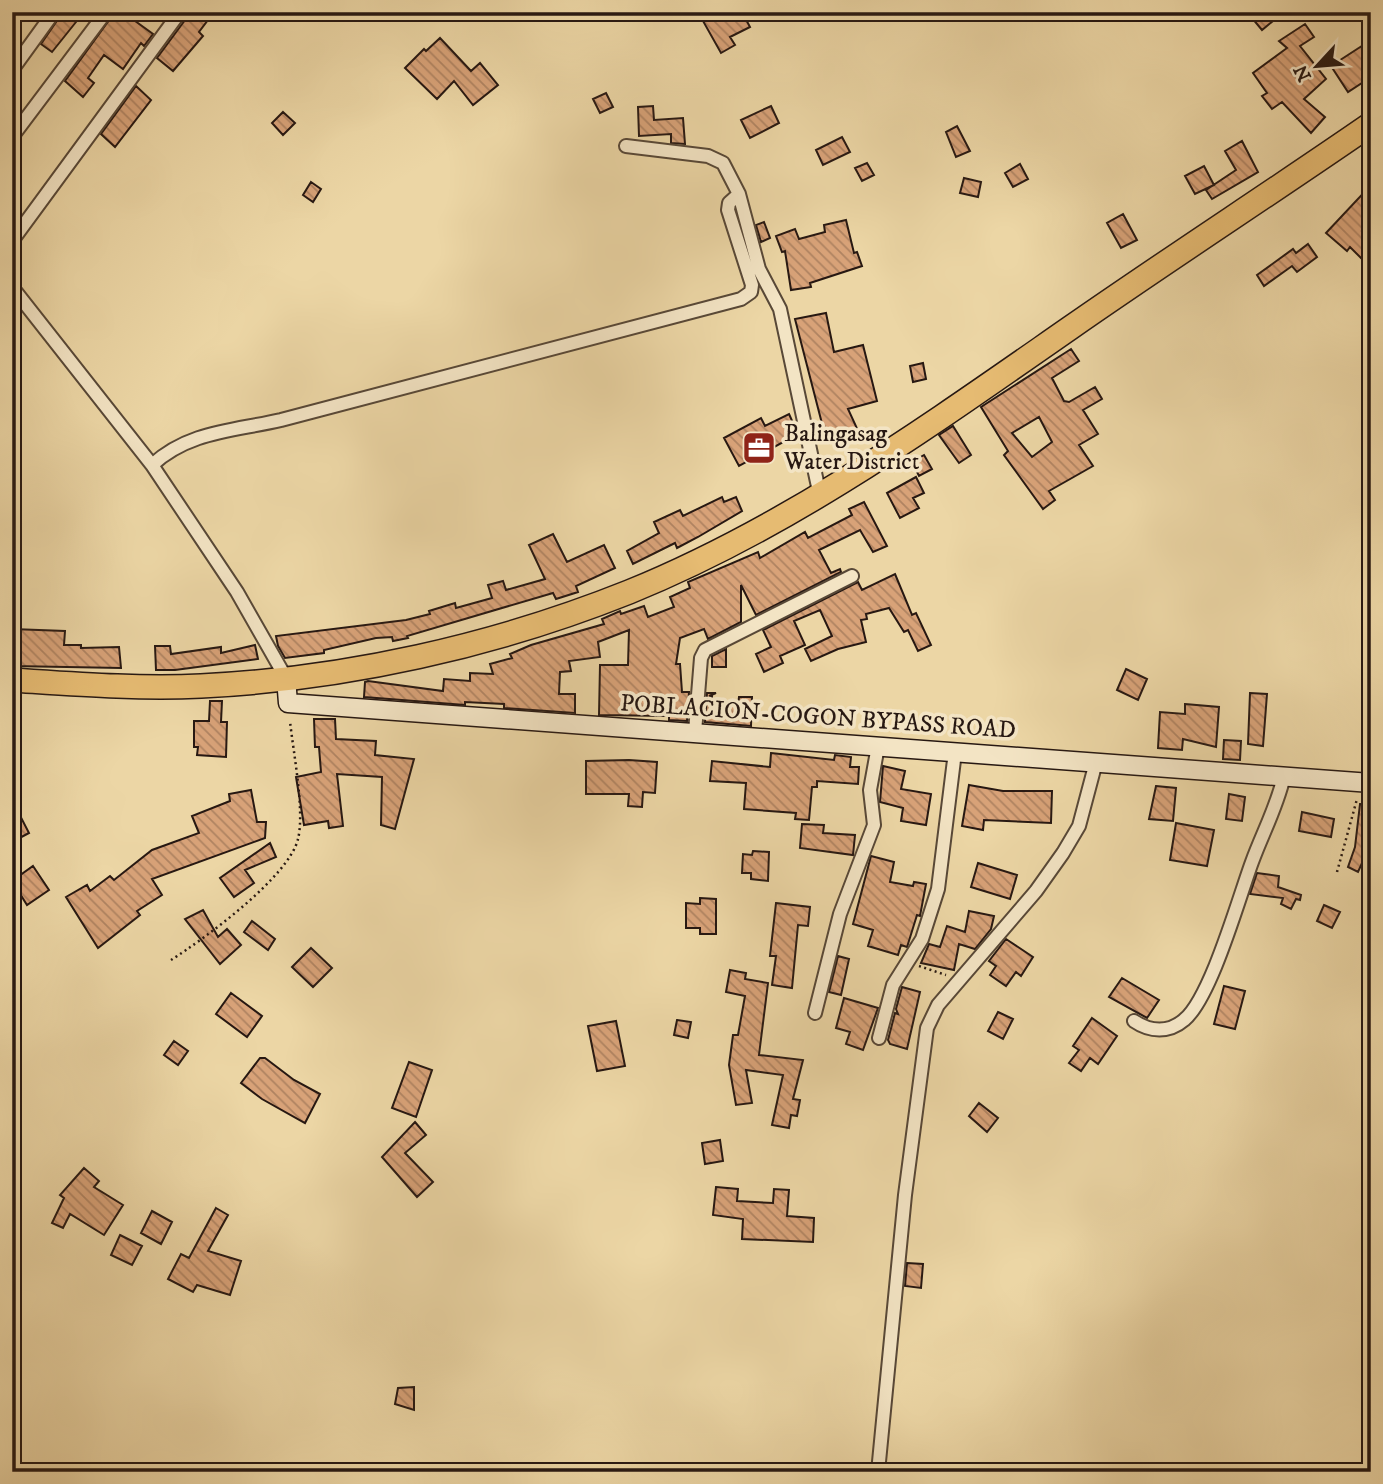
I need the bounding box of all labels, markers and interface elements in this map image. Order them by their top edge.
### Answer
north arrow [1282,32,1352,102]
text: N [1289,60,1317,85]
place label: Balingasag Water District [783,419,920,477]
office icon: Balingasag Water District [740,429,778,467]
street label: POBLACION-COGON BYPASS ROAD [619,688,1017,746]

